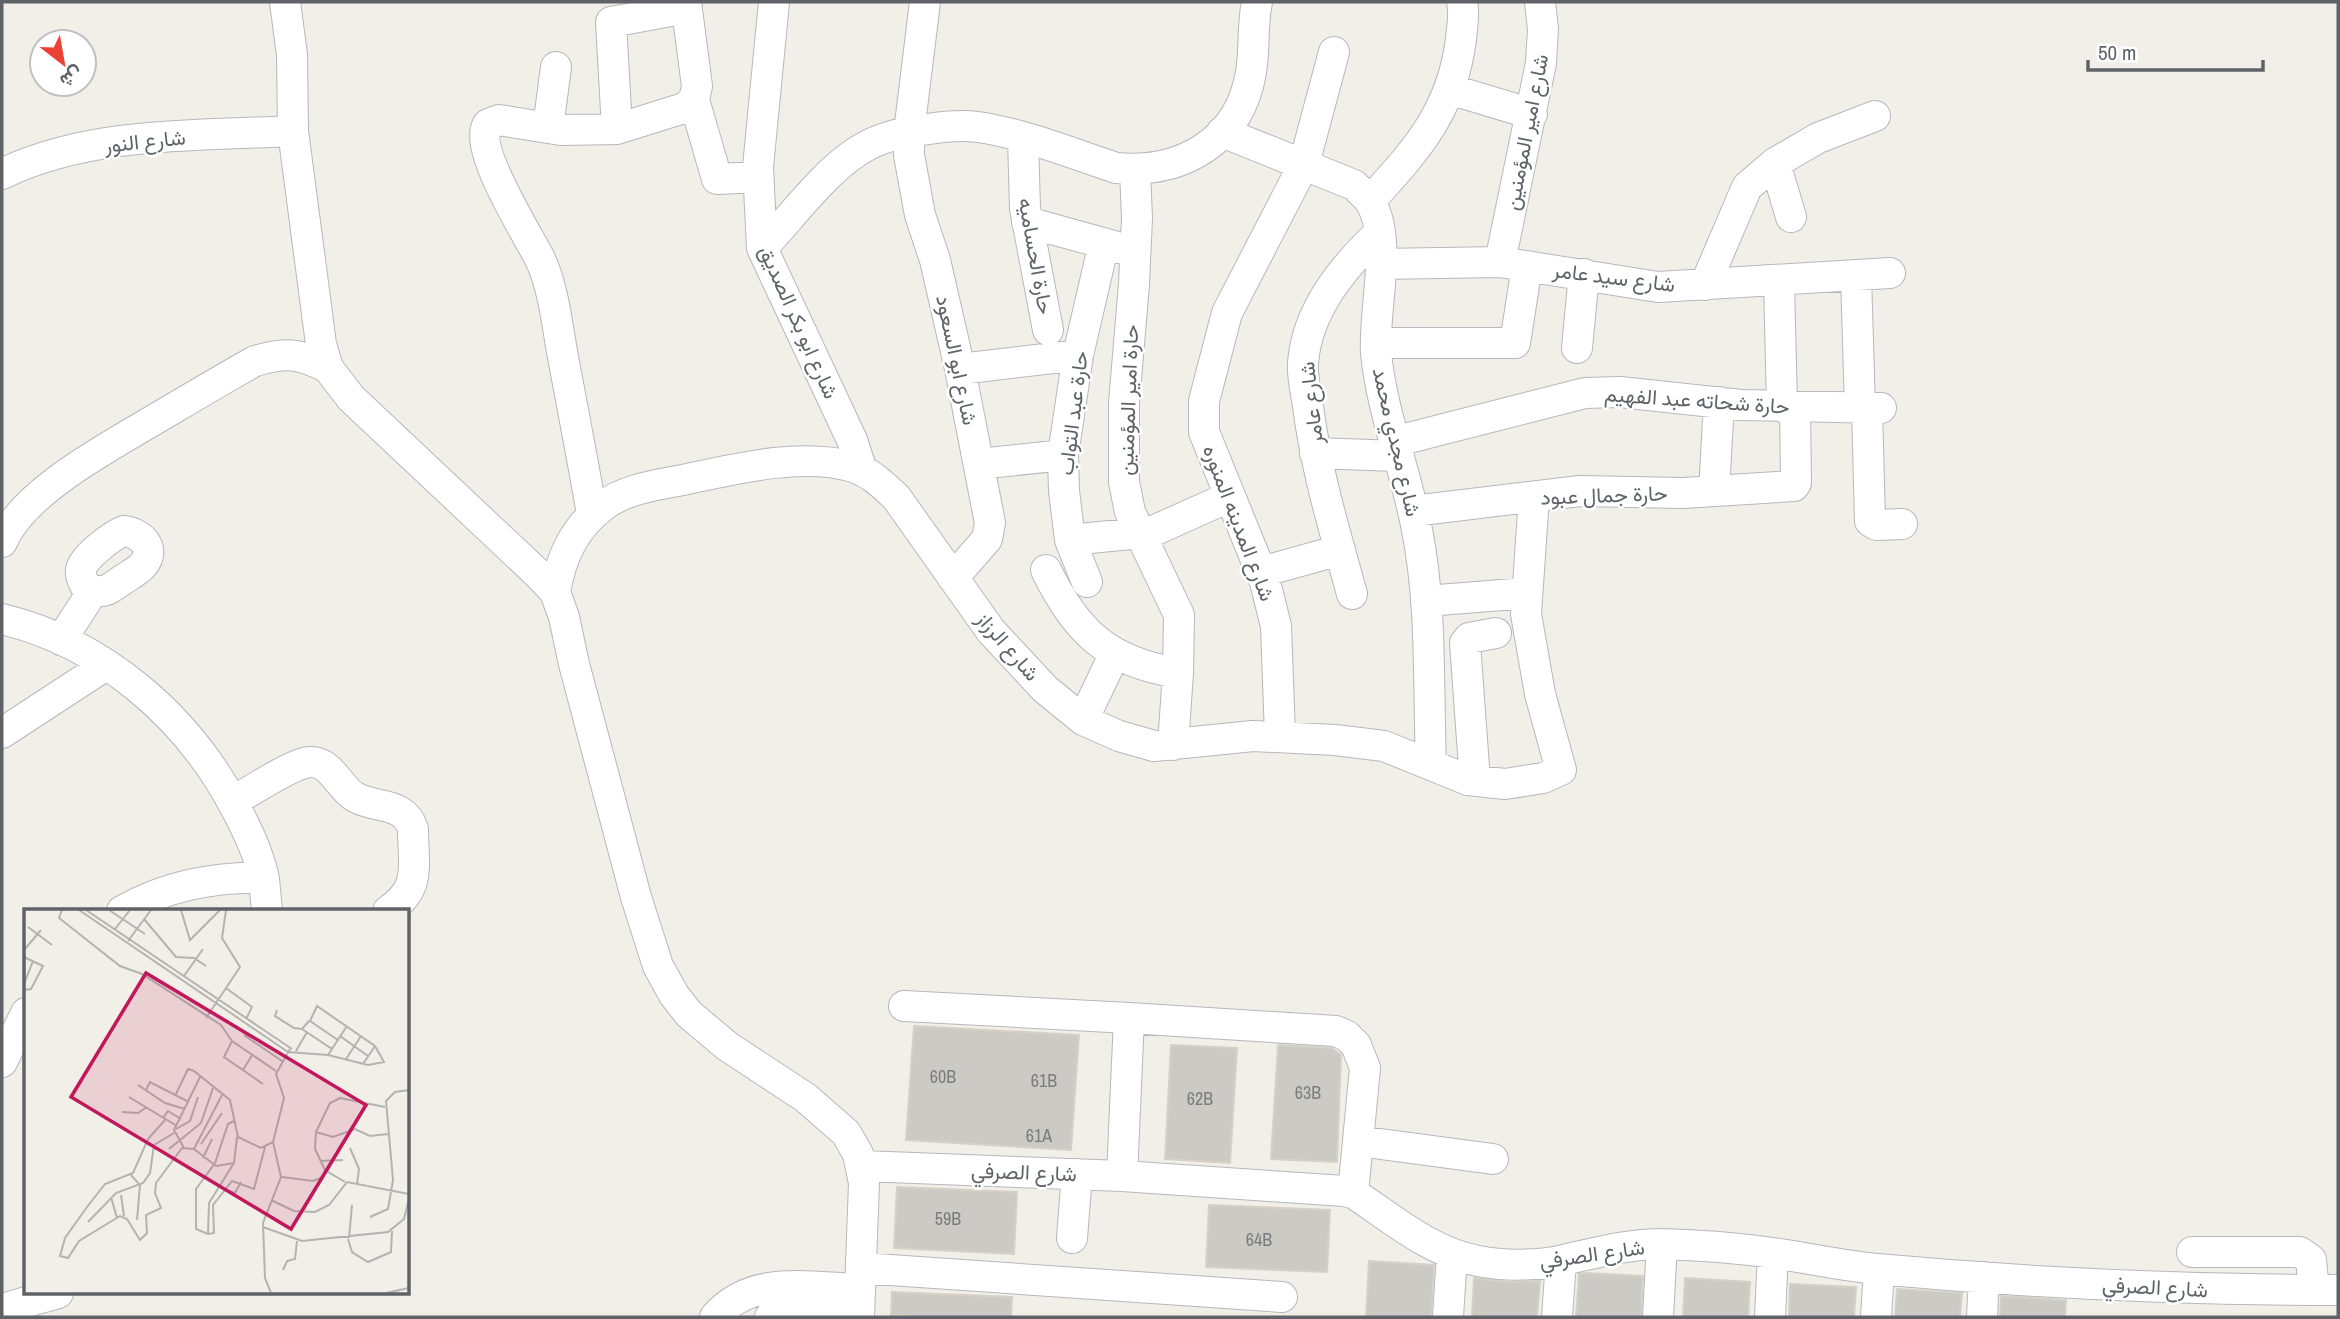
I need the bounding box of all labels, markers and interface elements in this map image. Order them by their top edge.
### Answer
north arrow [28,28,98,98]
scale bar [2088,28,2263,72]
text: 50 m [2098,38,2136,67]
street label: شارع امير المؤمنين [1497,51,1555,213]
text: ش [55,61,88,95]
street label: شارع النور [102,122,187,160]
street label: حارة الحساميه [1011,195,1061,317]
street label: شارع ابو بكر الصديق [752,241,846,403]
street label: شارع سيد عامر [1550,255,1677,299]
street label: شارع ابو السعود [929,292,985,428]
street label: حارة امير المؤمنين [1111,324,1145,476]
street label: حارة عبد التواب [1051,349,1095,477]
street label: شارع عامر [1292,360,1330,447]
street label: شارع مجدي محمد [1363,365,1428,520]
street label: حارة شحاته عبد الفهيم [1603,379,1791,421]
street label: شارع المدينه المنوره [1196,441,1282,605]
street label: حارة جمال عبود [1540,478,1668,512]
street label: شارع الرزاز [969,604,1046,687]
inset map [24,909,410,1294]
house number: 60B [930,1064,956,1089]
house number: 61B [1031,1068,1057,1093]
house number: 63B [1295,1080,1321,1105]
house number: 62B [1187,1086,1213,1111]
house number: 61A [1026,1123,1052,1148]
street label: شارع الصرفي [970,1156,1077,1191]
house number: 59B [935,1206,961,1231]
house number: 64B [1246,1227,1272,1252]
street label: شارع الصرفي [1538,1232,1647,1279]
street label: شارع الصرفي [2101,1270,2209,1307]

